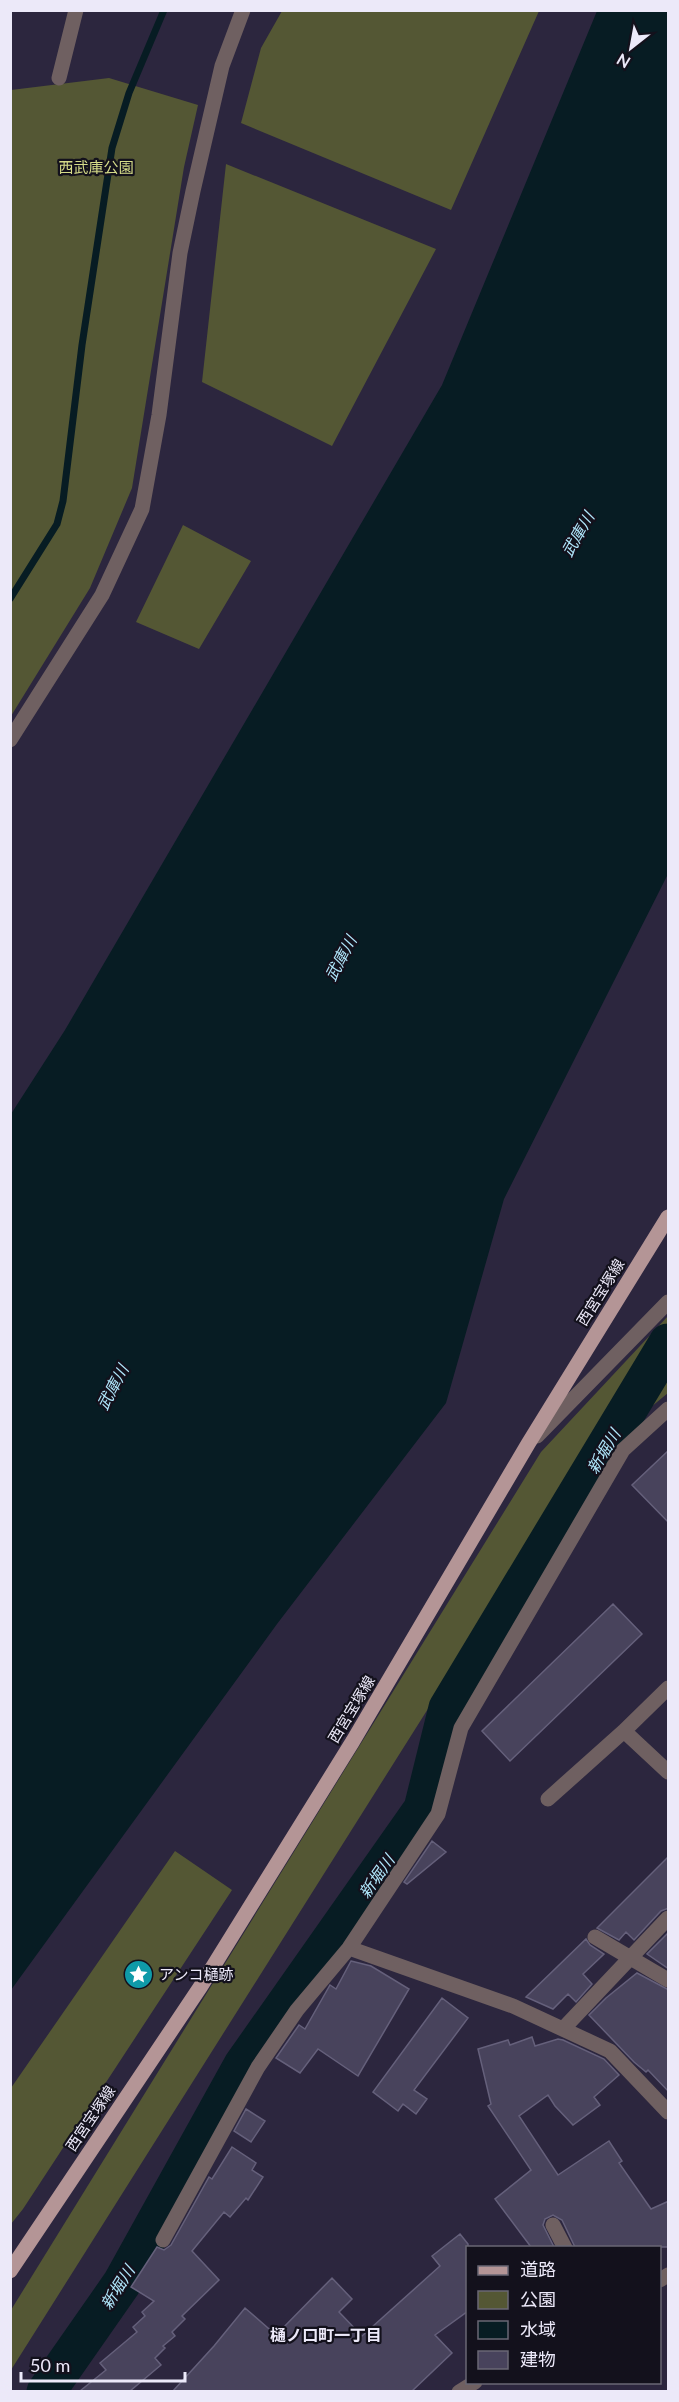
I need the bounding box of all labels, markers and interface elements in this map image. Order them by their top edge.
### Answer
north arrow [601,18,661,78]
text: N [613,50,633,73]
park label: 西武庫公園 [58,158,134,176]
water label: 武庫川 [557,507,598,560]
water label: 武庫川 [320,931,361,984]
street label: 西宮宝塚線 [572,1255,628,1329]
water label: 武庫川 [92,1360,133,1413]
water label: 新堀川 [582,1424,625,1476]
street label: 西宮宝塚線 [324,1672,378,1746]
water label: 新堀川 [354,1849,399,1901]
place icon: アンコ樋跡 [122,1958,154,1990]
place label: アンコ樋跡 [159,1965,233,1983]
street label: 西宮宝塚線 [62,2082,118,2154]
legend [466,2246,661,2384]
text: 道路 [520,2258,556,2280]
water label: 新堀川 [96,2260,139,2312]
text: 公園 [520,2288,556,2310]
text: 水域 [520,2318,556,2340]
district label: 樋ノ口町一丁目 [270,2325,382,2344]
scale bar [21,2345,184,2383]
text: 建物 [520,2348,556,2370]
text: 50 m [30,2354,70,2376]

